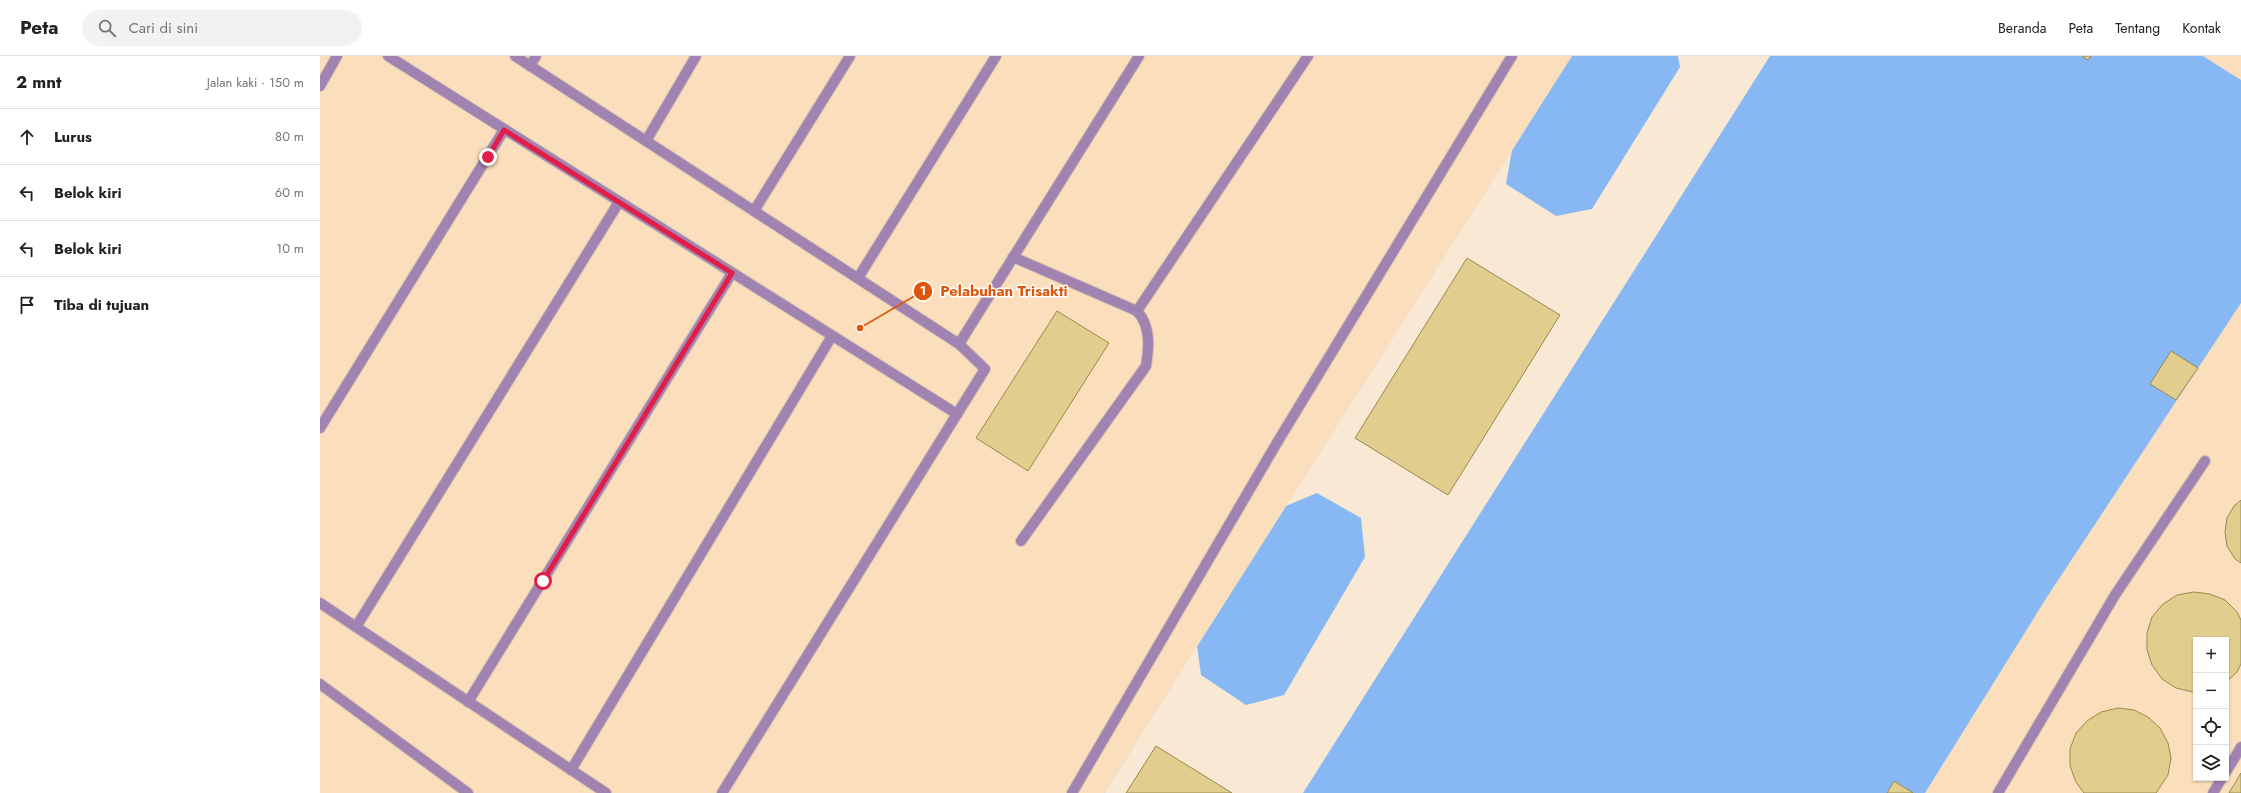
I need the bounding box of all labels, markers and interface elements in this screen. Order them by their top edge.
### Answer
search box [82,10,362,46]
text: Peta [20,14,58,41]
icon: search [96,17,118,39]
text: Cari di sini [128,17,198,39]
text: Beranda [1998,18,2047,38]
text: Peta [2069,18,2093,38]
text: Tentang [2115,18,2160,38]
text: Kontak [2182,18,2221,38]
text: 2 mnt [16,70,61,94]
text: Jalan kaki · 150 m [207,73,304,92]
icon: ahead [16,126,38,148]
text: Lurus [54,126,92,148]
text: 80 m [275,127,304,146]
route end [479,148,497,166]
icon: left [16,182,38,204]
text: Belok kiri [54,182,122,204]
text: 60 m [275,183,304,202]
icon: left [16,238,38,260]
text: Belok kiri [54,238,122,260]
text: 10 m [276,239,304,258]
callout: Pelabuhan Trisakti [913,277,1076,304]
text: Pelabuhan Trisakti [940,280,1068,302]
text: 1 [920,282,926,300]
icon: arrive [16,294,38,316]
text: Tiba di tujuan [54,294,149,316]
route start [534,572,552,590]
map controls [2193,637,2229,781]
button: + [2193,637,2229,673]
button: − [2193,673,2229,709]
button: locate [2193,709,2229,745]
button: layers [2193,745,2229,781]

